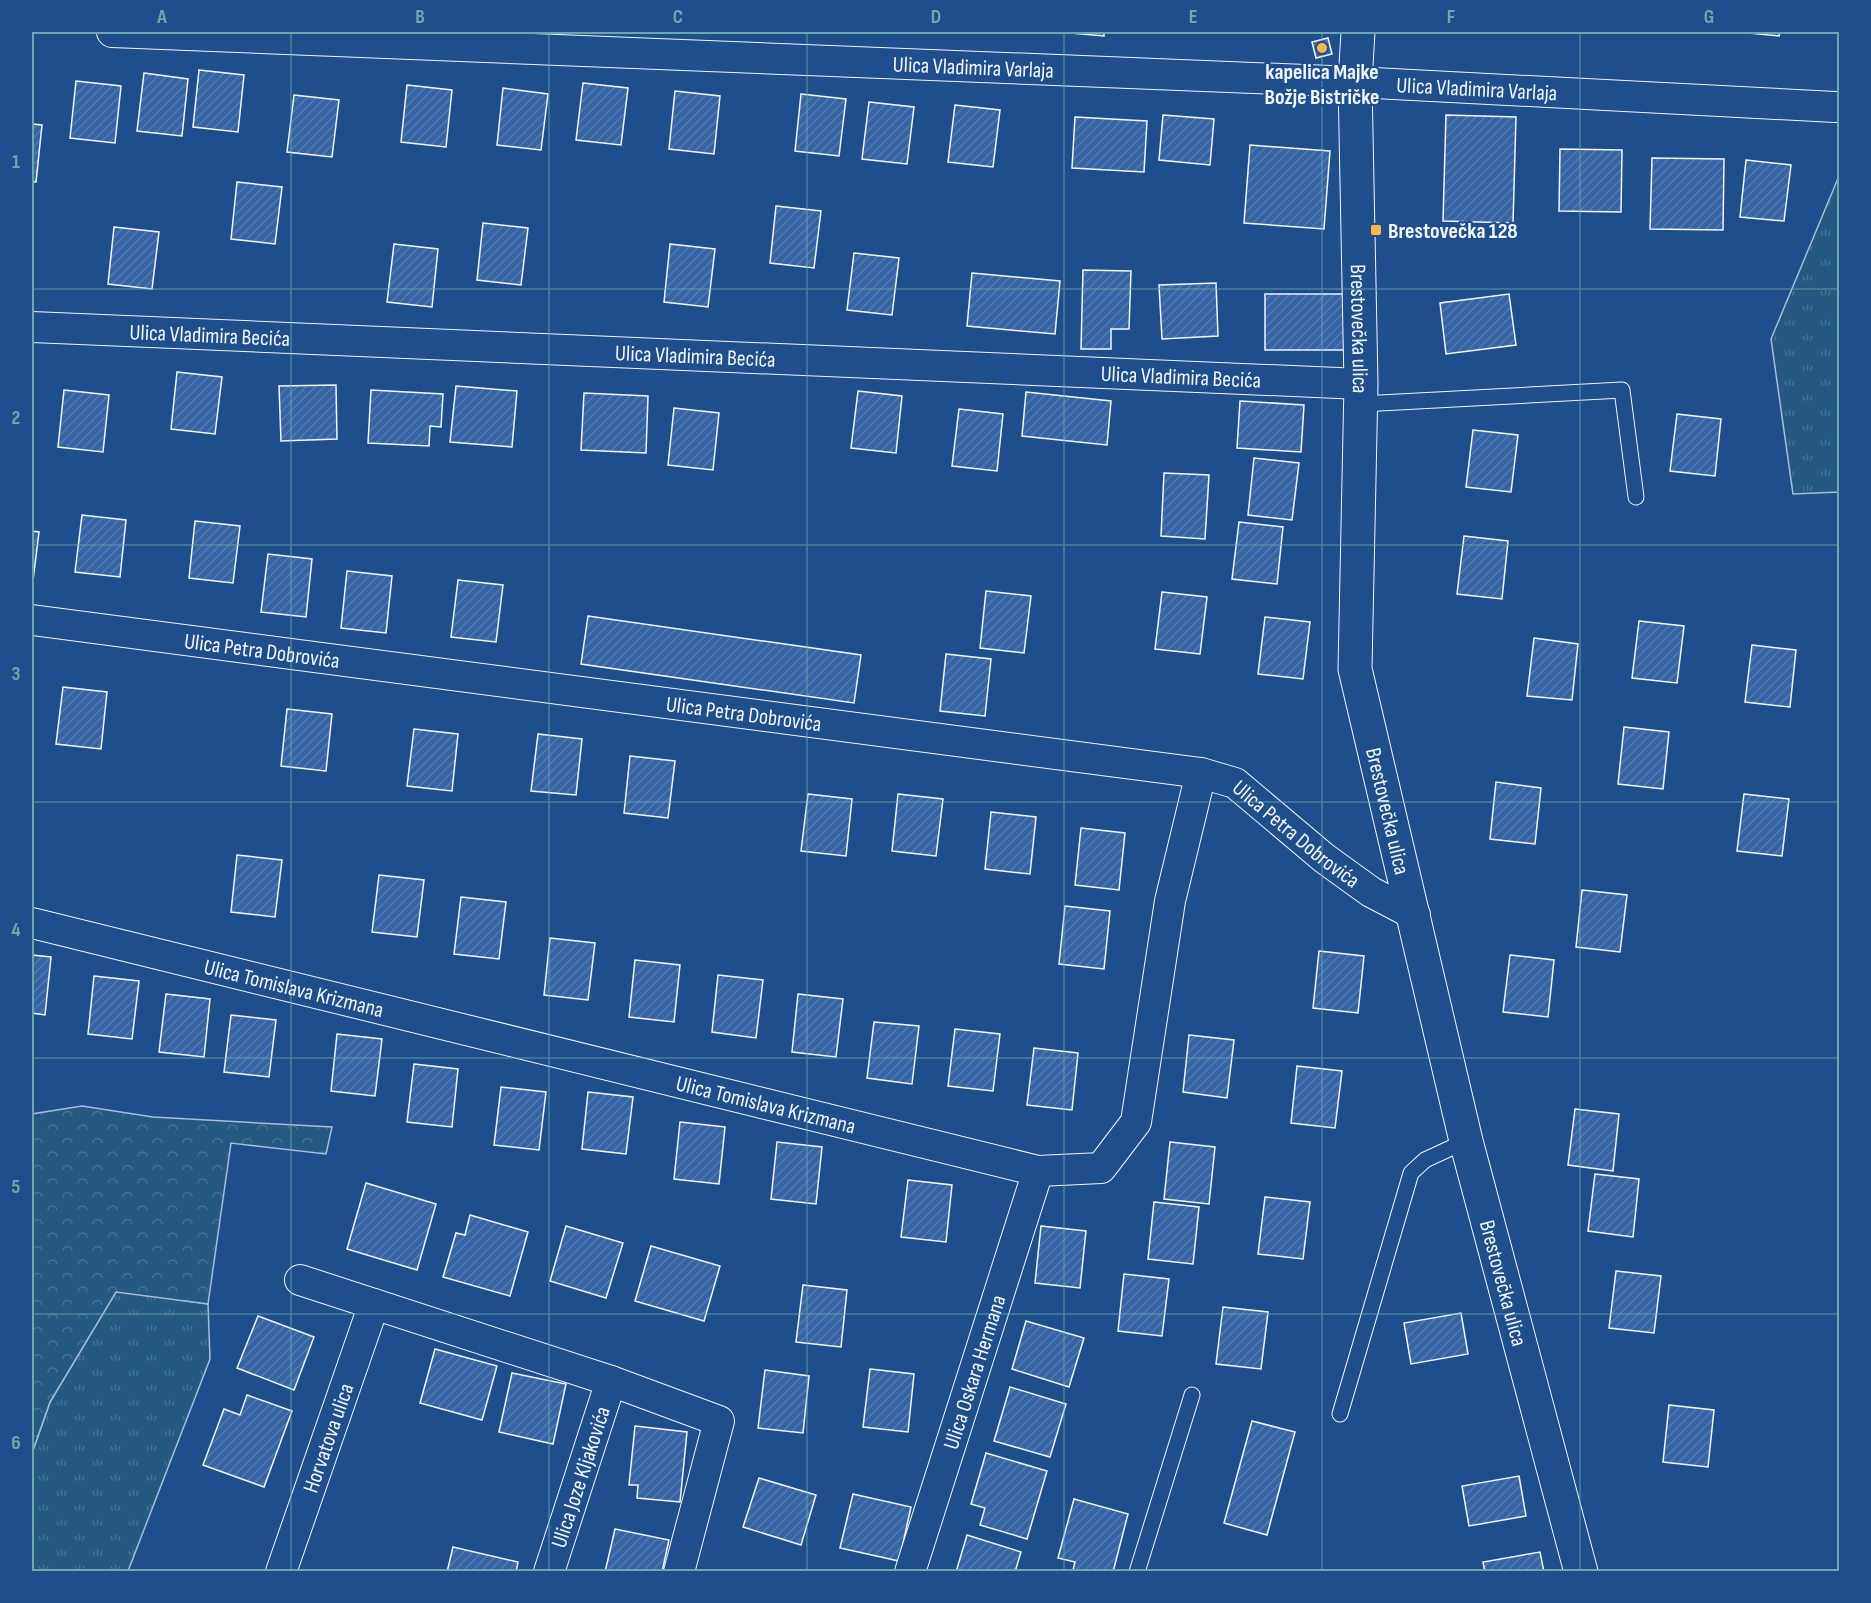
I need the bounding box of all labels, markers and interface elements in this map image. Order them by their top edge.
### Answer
text: A [156,5,167,29]
text: B [415,5,425,29]
text: C [673,5,683,29]
text: D [931,5,941,29]
text: E [1189,5,1197,29]
text: F [1447,5,1455,29]
text: G [1704,5,1714,29]
marker: kapelica Majke Božje Bistričke [1315,41,1329,55]
street label: Ulica Vladimira Varlaja [892,51,1054,85]
place label: kapelica Majke Božje Bistričke [1265,59,1379,111]
street label: Ulica Vladimira Varlaja [1396,72,1558,108]
text: 1 [12,150,20,174]
place label: Brestovečka 128 [1388,218,1518,245]
marker: Brestovečka 128 [1369,223,1383,237]
street label: Brestovečka ulica [1344,264,1373,394]
street label: Ulica Vladimira Becića [129,319,291,353]
street label: Ulica Vladimira Becića [615,340,776,374]
street label: Ulica Vladimira Becića [1100,361,1262,395]
text: 2 [12,406,20,430]
street label: Ulica Petra Dobrovića [183,628,341,675]
text: 3 [12,662,21,686]
street label: Ulica Petra Dobrovića [664,691,823,738]
street label: Brestovečka ulica [1359,745,1415,877]
street label: Ulica Petra Dobrovića [1226,775,1365,894]
text: 4 [11,918,21,942]
street label: Ulica Tomislava Krizmana [201,954,386,1024]
street label: Ulica Tomislava Krizmana [673,1070,858,1141]
text: 5 [12,1175,21,1199]
street label: Brestovečka ulica [1473,1217,1532,1349]
street label: Ulica Oskara Hermana [938,1292,1013,1453]
street label: Horvatova ulica [298,1380,360,1497]
street label: Ulica Joze Kljakovića [546,1403,617,1551]
text: 6 [11,1431,21,1455]

